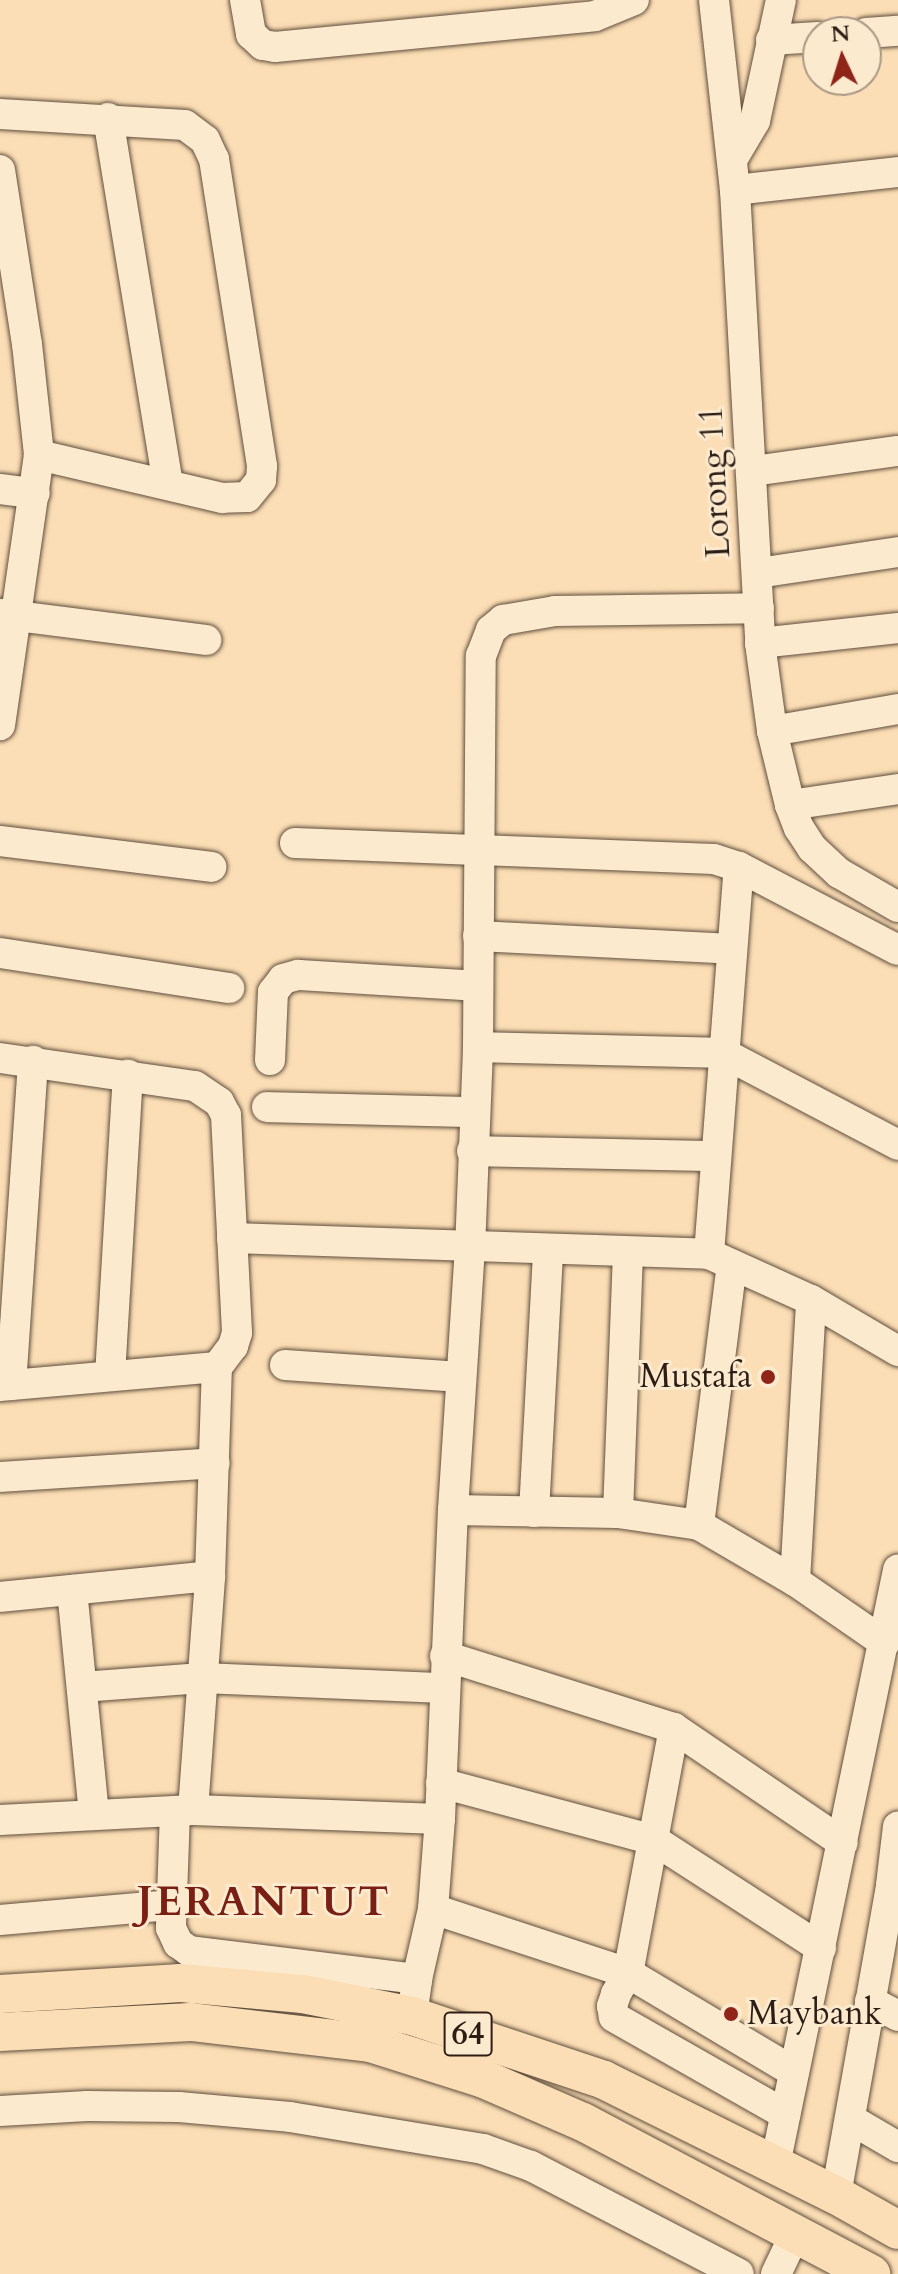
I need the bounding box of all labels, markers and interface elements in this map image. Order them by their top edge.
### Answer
north arrow [802,16,882,96]
text: N [830,18,851,50]
street label: Lorong 11 [691,405,739,559]
place label: Mustafa [639,1357,752,1397]
marker: Mustafa [759,1368,777,1386]
district label: JERANTUT [137,1877,391,1927]
place label: Maybank [747,1994,882,2034]
marker: Maybank [722,2005,740,2023]
road number: 64 [442,2006,494,2062]

